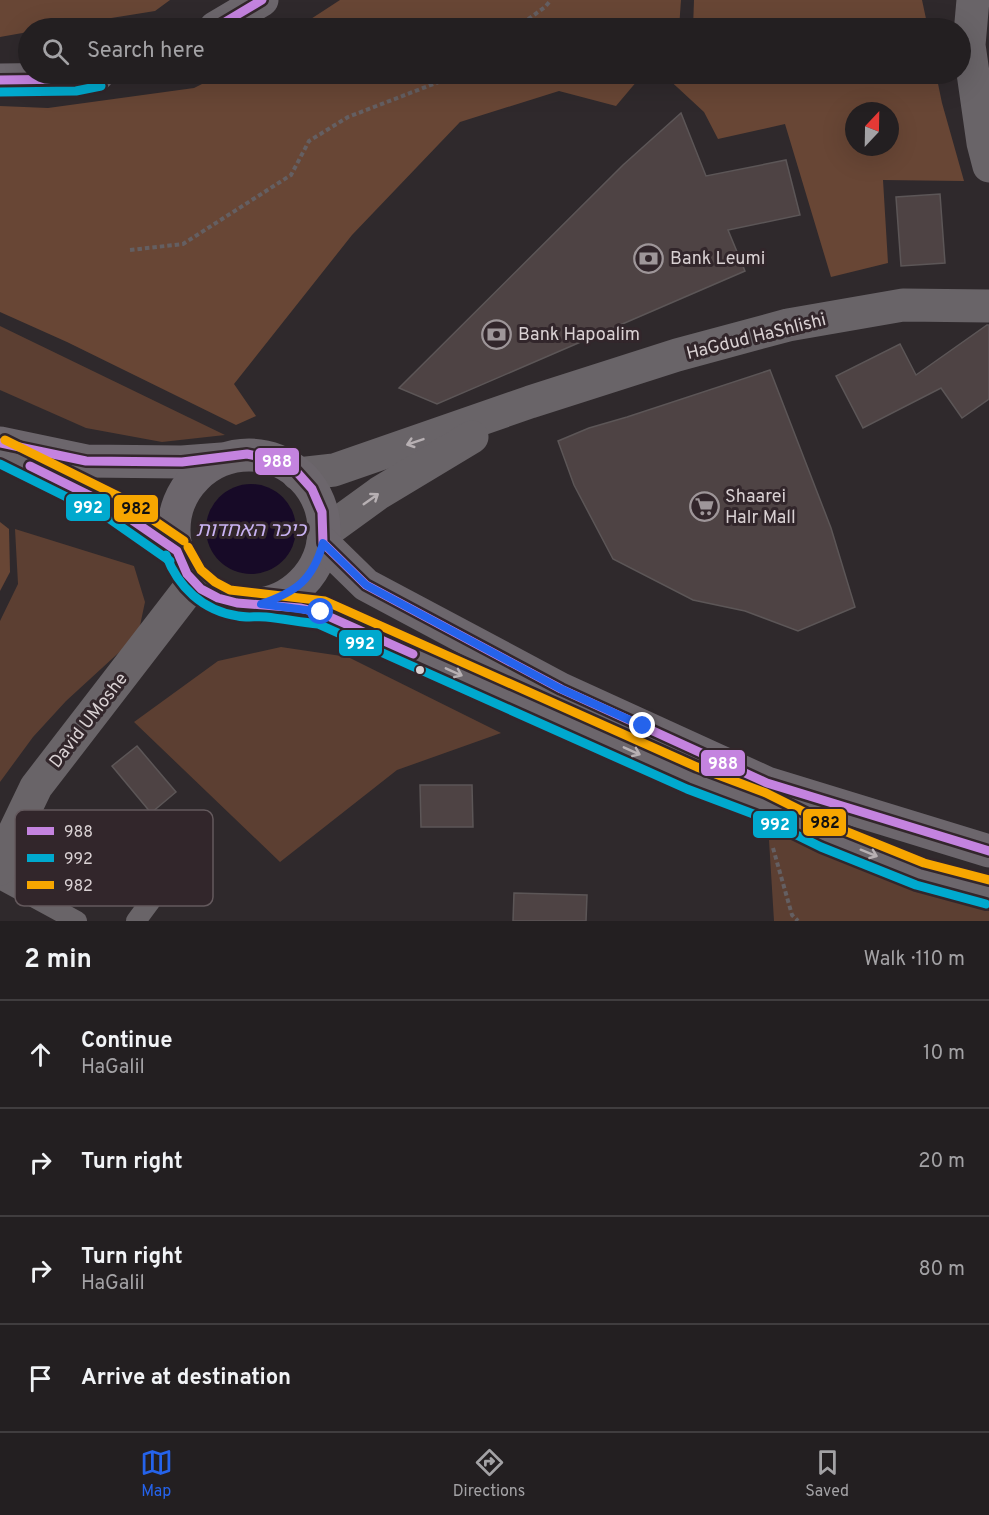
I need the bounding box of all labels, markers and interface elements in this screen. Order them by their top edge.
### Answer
search box [18,18,971,84]
icon: search [39,35,72,68]
text: Search here [87,38,205,65]
north arrow [845,102,899,156]
bank icon: Bank Leumi [633,242,665,274]
place label: Bank Leumi [670,248,765,271]
street label: HaGdud HaShlishi [684,309,829,366]
bank icon: Bank Hapoalim [481,318,513,350]
place label: Bank Hapoalim [518,324,640,347]
one-way arrow [406,437,425,448]
line badge: 988 [254,447,300,476]
text: 988 [262,453,292,473]
place label: Shaarei HaIr Mall [725,486,796,530]
supermarket icon: Shaarei HaIr Mall [688,490,720,522]
line badge: 992 [65,493,111,522]
one-way arrow [363,493,379,505]
line badge: 982 [113,494,159,523]
text: 992 [73,499,103,519]
text: 982 [121,500,151,520]
water label: כיכר האחדות [196,518,308,544]
route start [307,598,333,624]
line badge: 992 [338,629,383,657]
text: 992 [345,635,375,655]
unlabelled marker [414,664,426,676]
one-way arrow [444,667,462,678]
street label: David UMoshe [45,669,134,773]
route end [629,712,655,738]
one-way arrow [622,746,640,758]
line badge: 988 [700,749,746,777]
text: 988 [708,755,738,775]
line badge: 982 [802,808,847,837]
legend [15,810,213,906]
line badge: 992 [752,810,798,839]
text: 982 [810,814,840,834]
text: 992 [760,816,790,836]
text: 988 [64,823,93,843]
one-way arrow [859,848,877,859]
text: 992 [64,850,93,870]
text: 982 [64,877,93,897]
text: 2 min [24,944,92,977]
text: Walk · 110 m [864,947,965,973]
text: Continue [81,1028,172,1055]
icon: ahead [24,1038,57,1071]
text: 10 m [923,1041,965,1067]
text: HaGalil [81,1055,145,1081]
icon: right [24,1146,57,1179]
text: Turn right [81,1149,183,1176]
text: 20 m [918,1149,965,1175]
text: Turn right [81,1244,183,1271]
icon: right [24,1254,57,1287]
text: 80 m [919,1257,965,1283]
text: HaGalil [81,1271,145,1297]
icon: arrive [24,1362,57,1395]
text: Arrive at destination [81,1365,291,1392]
tab: Map [140,1446,173,1502]
tab: Directions [453,1446,525,1502]
tab: Saved [805,1446,849,1502]

